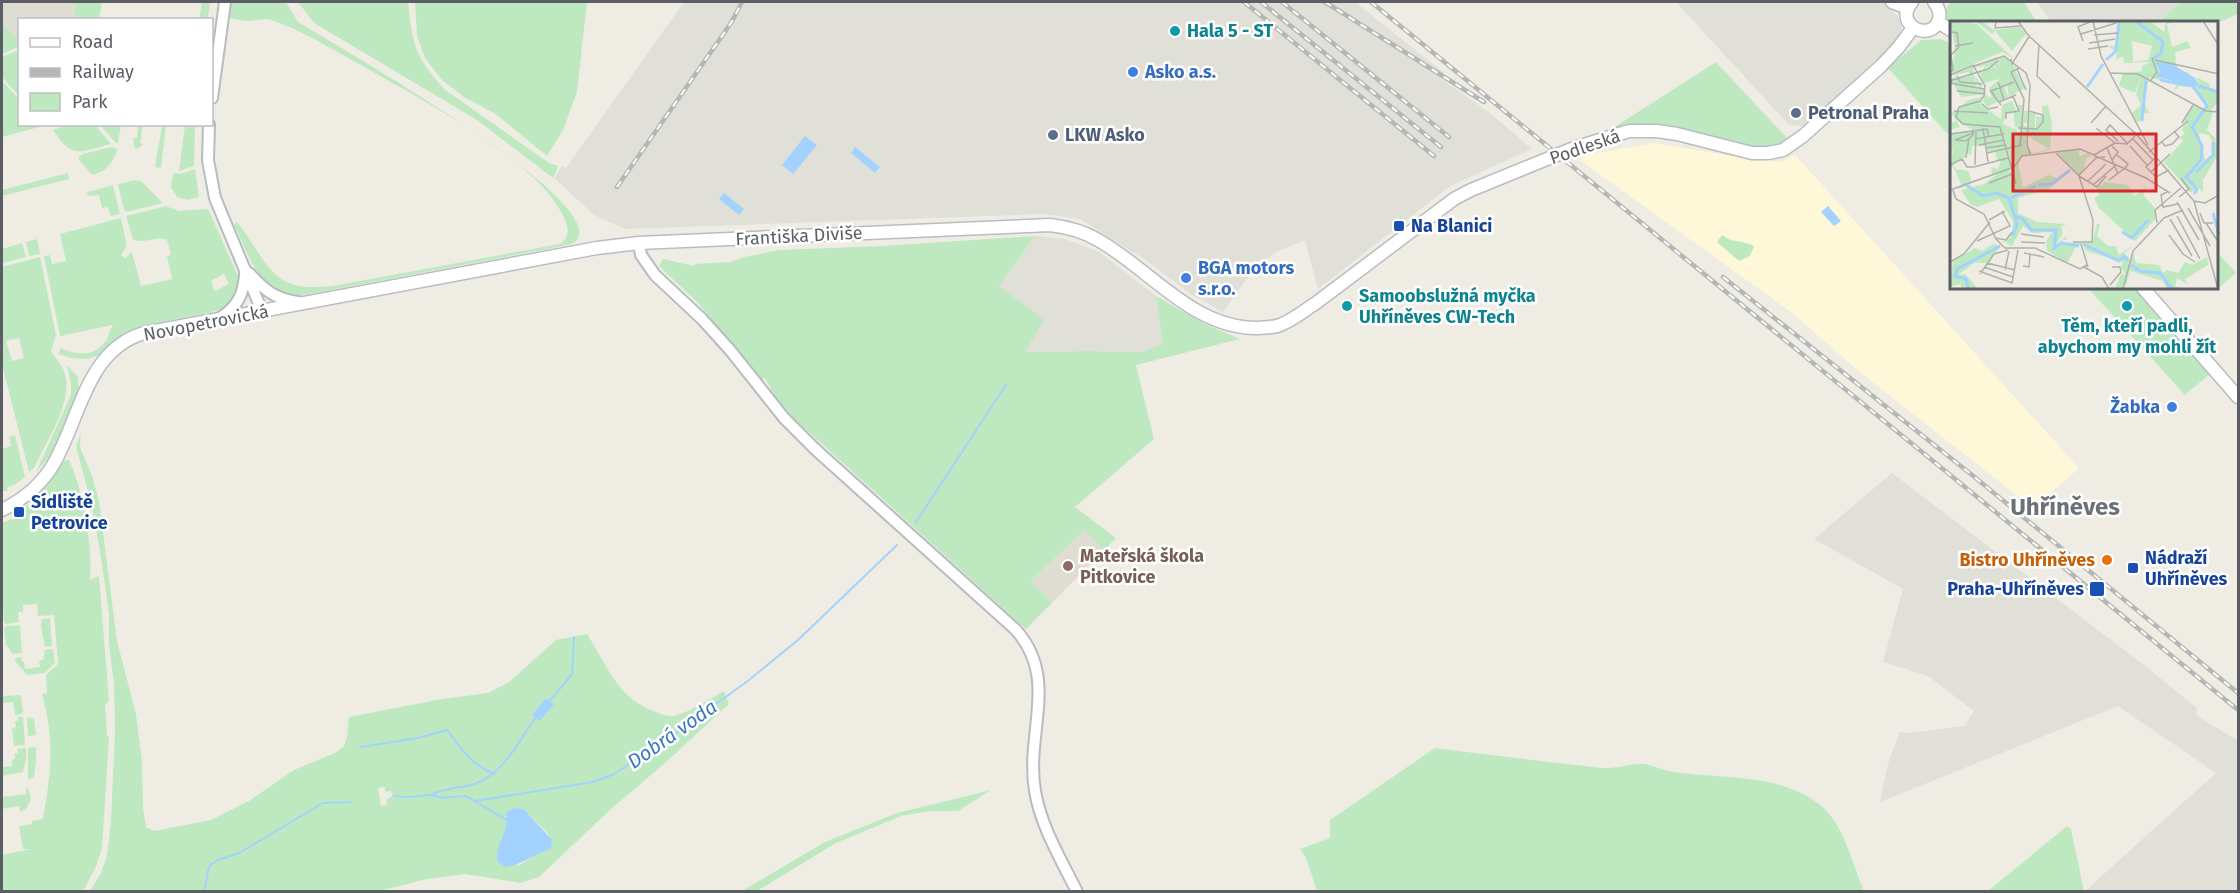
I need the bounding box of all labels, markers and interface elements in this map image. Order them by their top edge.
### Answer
legend [18,18,213,126]
place label: Hala 5 - ST [1187,20,1273,42]
inset map [1950,21,2219,290]
marker: Hala 5 - ST [1168,24,1182,38]
text: Road [72,31,114,53]
text: Railway [72,61,134,83]
place label: Asko a.s. [1144,61,1216,83]
marker: Asko a.s. [1126,65,1140,79]
text: Park [72,91,108,113]
place label: Petronal Praha [1808,102,1929,124]
marker: Petronal Praha [1789,106,1803,120]
place label: LKW Asko [1065,124,1145,146]
street label: Podleská [1547,125,1623,169]
marker: LKW Asko [1046,128,1060,142]
place label: Na Blanici [1411,215,1492,237]
marker: Na Blanici [1392,219,1406,233]
street label: Františka Diviše [735,222,863,250]
place label: BGA motors s.r.o. [1198,257,1294,300]
marker: BGA motors s.r.o. [1179,271,1193,285]
place label: Samoobslužná myčka Uhříněves CW-Tech [1359,285,1536,328]
marker: Samoobslužná myčka Uhříněves CW-Tech [1340,299,1354,313]
marker: Těm, kteří padli, abychom my mohli žít [2120,299,2134,313]
street label: Novopetrovická [141,300,271,346]
place label: Těm, kteří padli, abychom my mohli žít [2038,315,2217,358]
place label: Žabka [2110,395,2160,418]
marker: Žabka [2165,400,2179,414]
place label: Sídliště Petrovice [31,491,108,534]
district label: Uhříněves [2010,493,2120,521]
marker: Sídliště Petrovice [12,505,26,519]
place label: Mateřská škola Pitkovice [1080,545,1204,588]
place label: Nádraží Uhříněves [2145,547,2228,590]
place label: Bistro Uhříněves [1959,549,2095,571]
marker: Bistro Uhříněves [2100,553,2114,567]
marker: Mateřská škola Pitkovice [1061,559,1075,573]
marker: Nádraží Uhříněves [2126,561,2140,575]
place label: Praha-Uhříněves [1947,578,2084,600]
marker: Praha-Uhříněves [2088,580,2106,598]
water label: Dobrá voda [623,694,721,774]

